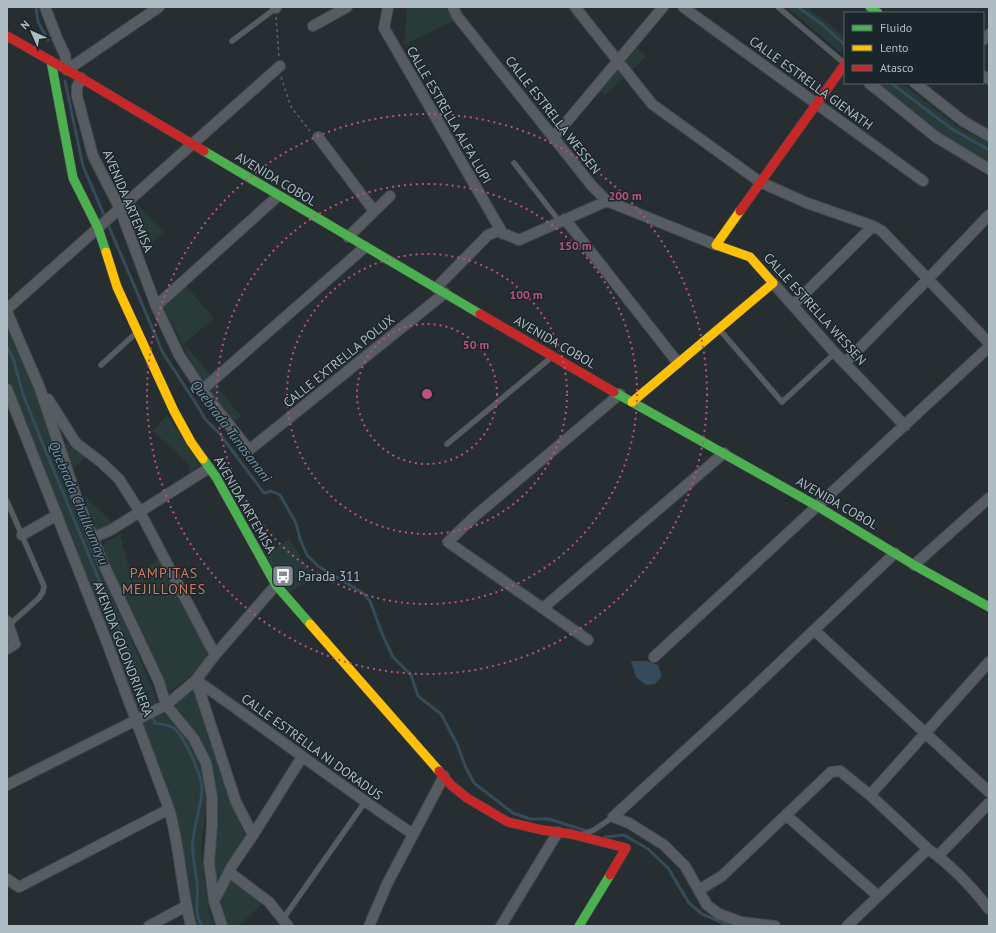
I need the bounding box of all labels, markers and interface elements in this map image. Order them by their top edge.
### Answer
north arrow [12,12,52,52]
legend [844,12,984,84]
text: N [17,17,32,32]
text: Fluido [880,20,912,35]
street label: CALLE ESTRELLA GIENATH [746,32,876,134]
text: Lento [880,40,909,55]
street label: CALLE ESTRELLA ALFA LUPI [403,43,495,187]
street label: CALLE ESTRELLA WESSEN [502,52,604,178]
text: Atasco [880,60,913,75]
street label: AVENIDA ARTEMISA [99,147,157,255]
street label: AVENIDA COBOL [232,148,320,210]
text: 200 m [608,188,642,203]
text: 150 m [558,238,592,253]
street label: CALLE ESTRELLA WESSEN [760,249,870,369]
text: 100 m [509,287,543,302]
street label: CALLE EXTRELLA POLUX [280,311,398,411]
street label: AVENIDA COBOL [511,312,599,372]
text: 50 m [463,337,489,352]
water label: Quebrada Tunasanani [187,376,276,486]
centre of rings [420,387,434,401]
water label: Quebrada Chullkumayu [45,438,113,568]
street label: AVENIDA ARTEMISA [210,453,280,557]
street label: AVENIDA COBOL [793,473,881,533]
bus stop icon: Parada 311 [270,563,296,589]
district label: PAMPITAS MEJILLONES [122,564,206,598]
place label: Parada 311 [298,568,360,585]
street label: AVENIDA GOLONDRINERA [89,579,157,719]
street label: CALLE ESTRELLA NI DORADUS [238,690,386,804]

